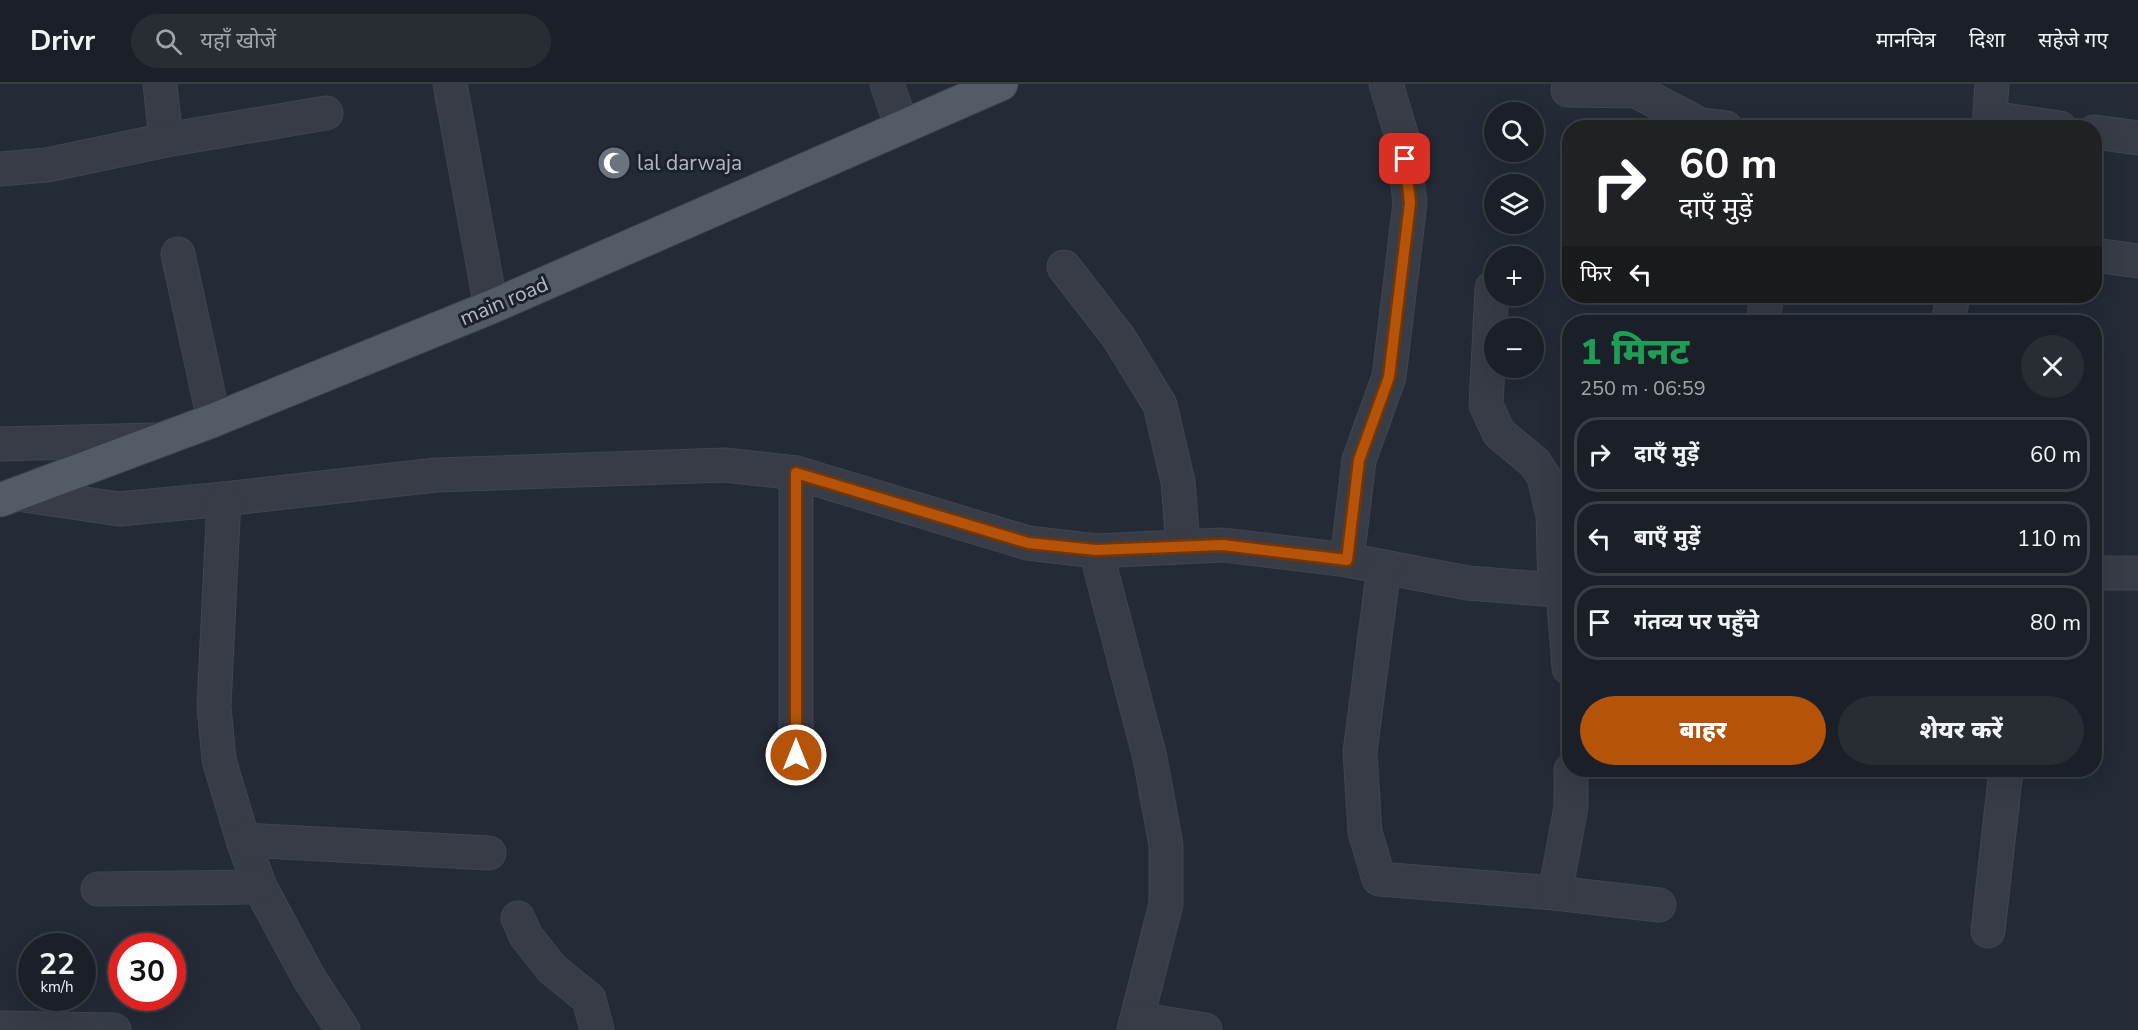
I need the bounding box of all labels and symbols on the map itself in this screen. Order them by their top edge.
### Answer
pin [1379,133,1430,184]
mosque icon: lal darwaja [596,145,632,181]
place label: lal darwaja [637,149,742,177]
street label: main road [455,270,553,332]
position arrow [764,723,828,787]
speed limit sign: 30 [108,933,186,1011]

